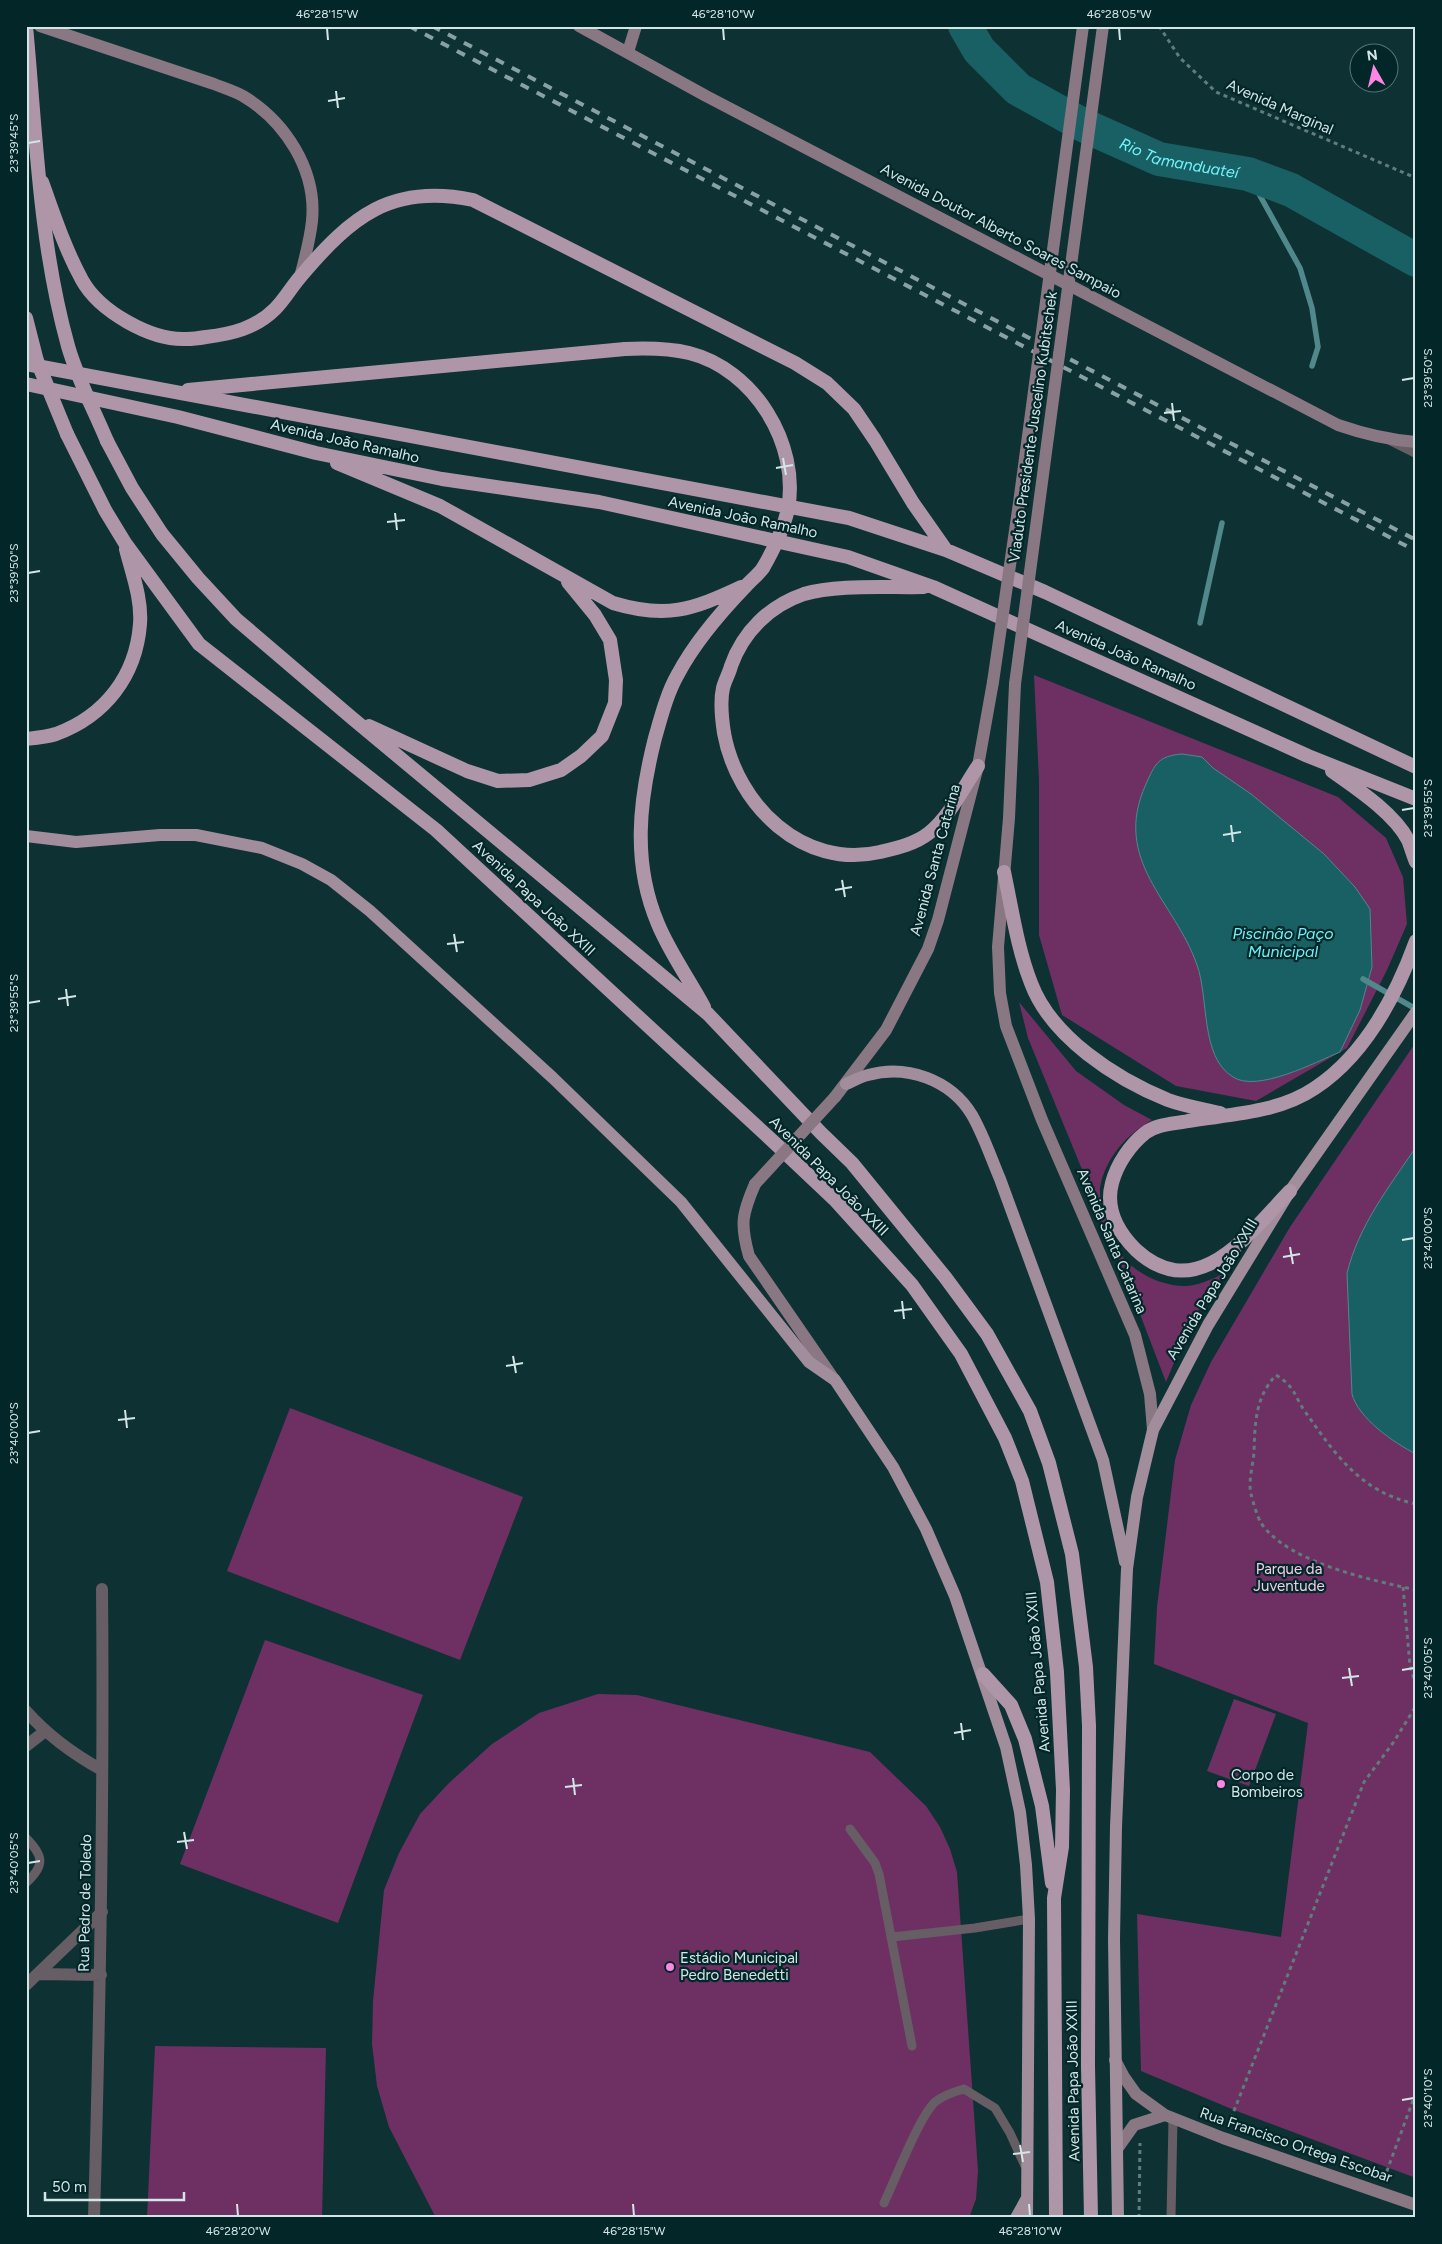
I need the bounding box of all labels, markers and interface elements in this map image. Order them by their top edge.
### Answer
text: 46°28'15"W [296,7,359,21]
text: 46°28'10"W [691,7,755,21]
text: 46°28'05"W [1086,7,1152,21]
north arrow [1350,42,1400,92]
text: N [1366,46,1379,65]
street label: Avenida Marginal [1224,75,1336,139]
text: 23°39'45"S [7,114,21,172]
water label: Rio Tamanduateí [1117,133,1243,182]
street label: Avenida Doutor Alberto Soares Sampaio [878,160,1125,302]
street label: Viaduto Presidente Juscelino Kubitschek [1005,290,1061,564]
text: 23°39'50"S [1421,348,1435,408]
street label: Avenida João Ramalho [269,415,421,467]
street label: Avenida João Ramalho [667,492,820,542]
text: 23°39'50"S [7,543,21,603]
street label: Avenida João Ramalho [1053,616,1199,694]
text: 23°39'55"S [1421,779,1435,837]
street label: Avenida Santa Catarina [906,782,964,938]
street label: Avenida Papa João XXIII [469,836,599,960]
water label: Piscinão Paço Municipal [1233,924,1333,961]
text: 23°39'55"S [7,974,21,1032]
street label: Avenida Papa João XXIII [766,1113,892,1239]
street label: Avenida Santa Catarina [1073,1166,1151,1316]
text: 23°40'00"S [1421,1207,1435,1269]
street label: Avenida Papa João XXIII [1163,1215,1261,1363]
text: 23°40'00"S [7,1402,21,1464]
park label: Parque da Juventude [1253,1560,1325,1595]
street label: Avenida Papa João XXIII [1022,1591,1054,1753]
text: 23°40'05"S [1421,1637,1435,1699]
place label: Corpo de Bombeiros [1231,1766,1303,1801]
marker: Corpo de Bombeiros [1215,1778,1227,1790]
text: 23°40'05"S [7,1832,21,1894]
street label: Rua Pedro de Toledo [75,1834,95,1972]
place label: Estádio Municipal Pedro Benedetti [680,1949,798,1984]
marker: Estádio Municipal Pedro Benedetti [664,1961,676,1973]
street label: Avenida Papa João XXIII [1063,2000,1083,2162]
text: 23°40'10"S [1421,2068,1435,2128]
street label: Rua Francisco Ortega Escobar [1197,2104,1395,2186]
scale bar [45,2169,184,2201]
text: 50 m [52,2178,87,2196]
text: 46°28'20"W [206,2224,271,2238]
text: 46°28'15"W [603,2224,666,2238]
text: 46°28'10"W [998,2224,1062,2238]

